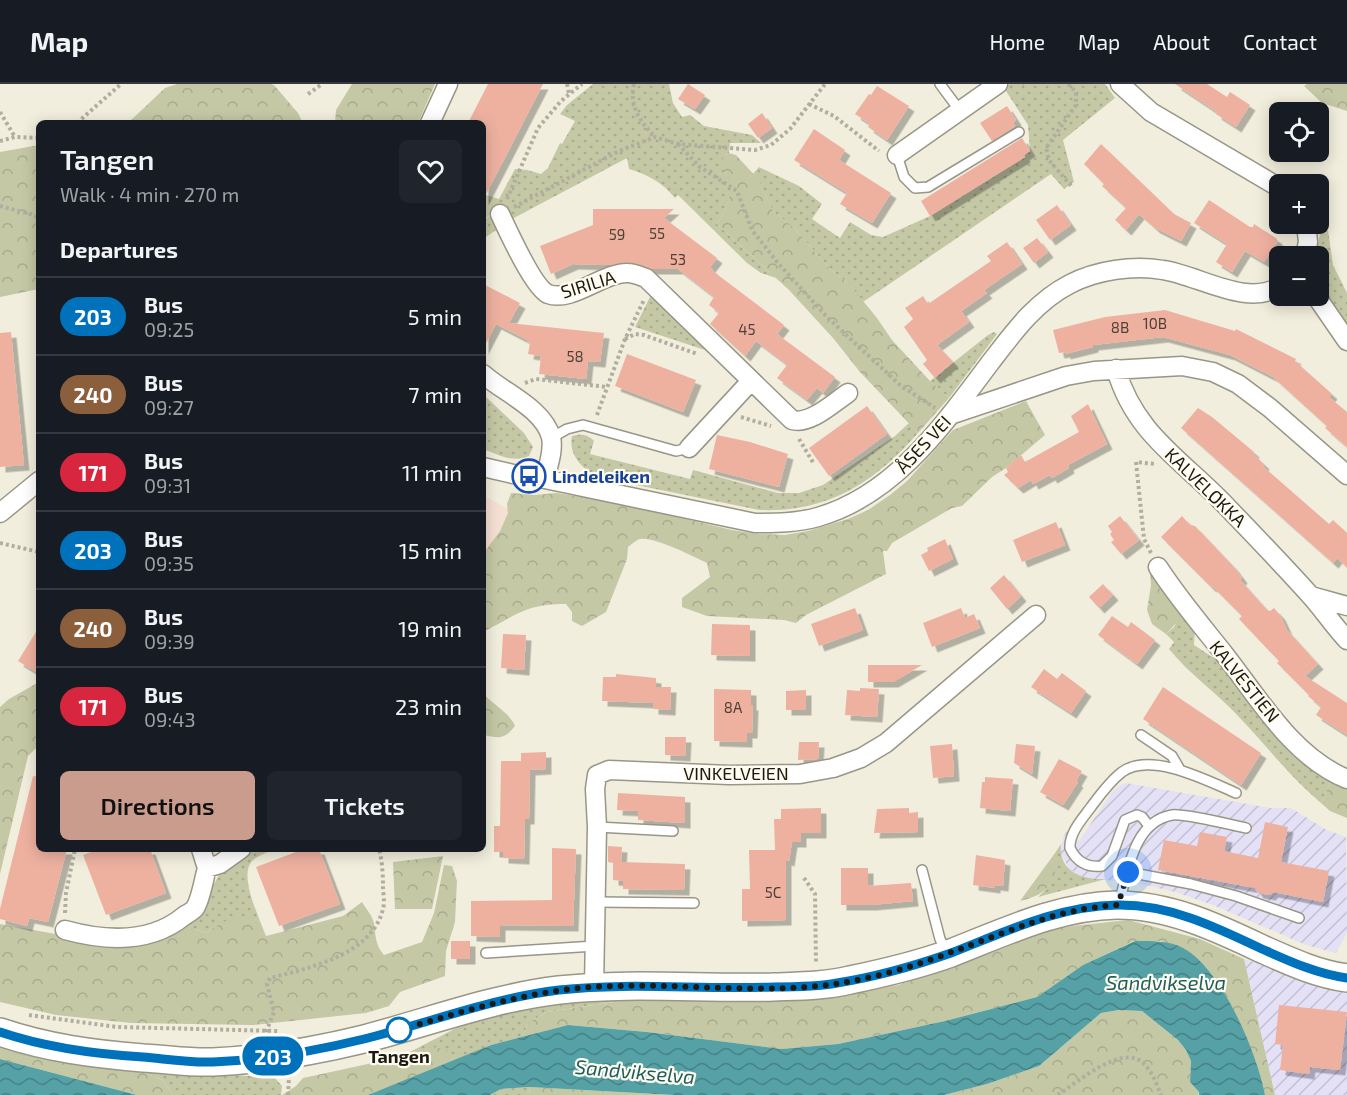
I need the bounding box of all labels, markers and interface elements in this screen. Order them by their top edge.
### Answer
text: Map [30,24,88,58]
text: Home [989,29,1045,54]
text: Map [1078,29,1120,54]
text: About [1153,29,1210,54]
text: Contact [1243,29,1317,54]
map controls [1269,102,1329,306]
button: locate [1269,102,1329,162]
button: heart [399,140,462,203]
text: Tangen [60,142,154,176]
button: + [1269,174,1329,234]
text: Walk · 4 min · 270 m [60,182,239,206]
house number: 55 [649,224,665,242]
house number: 59 [609,225,625,243]
text: Departures [60,236,178,262]
button: − [1269,246,1329,306]
house number: 53 [670,250,686,268]
street label: SIRILIA [558,265,619,303]
text: Bus [144,291,183,317]
text: 5 min [408,303,462,329]
text: 203 [74,304,112,329]
house number: 10B [1143,314,1167,332]
text: 09:25 [144,317,194,341]
house number: 8B [1111,318,1129,336]
house number: 45 [738,320,756,338]
house number: 58 [566,347,584,365]
text: Bus [144,369,183,395]
text: 7 min [408,381,462,407]
text: 240 [74,382,112,407]
text: 09:27 [144,395,194,419]
street label: ÅSES VEI [891,411,955,477]
street label: KALVELØKKA [1161,443,1252,532]
text: Bus [144,447,183,473]
bus stop icon: Lindeleiken [511,458,547,494]
text: 11 min [402,459,462,485]
text: 171 [78,460,108,485]
place label: Lindeleiken [552,465,650,487]
text: 09:31 [144,473,191,497]
text: Bus [144,525,183,551]
text: 15 min [399,537,462,563]
text: 203 [74,538,112,563]
text: 09:35 [144,551,194,575]
text: Bus [144,603,183,629]
text: 19 min [398,615,462,641]
text: 240 [74,616,112,641]
text: 09:39 [144,629,195,653]
street label: KALVESTIEN [1205,636,1285,726]
text: Bus [144,681,183,707]
text: 23 min [395,693,462,719]
text: 171 [78,694,108,719]
house number: 8A [724,698,743,716]
text: 09:43 [144,707,196,731]
street label: VINKELVEIEN [683,762,789,784]
button: Directions [60,771,255,840]
button: Tickets [267,771,462,840]
your location [1113,857,1143,887]
house number: 5C [765,883,782,901]
water label: Sandvikselva [1106,970,1226,994]
marker: Tangen [386,1017,412,1043]
line badge: 203 [238,1036,308,1076]
text: 203 [254,1044,292,1069]
place label: Tangen [368,1045,430,1067]
water label: Sandvikselva [574,1054,696,1088]

